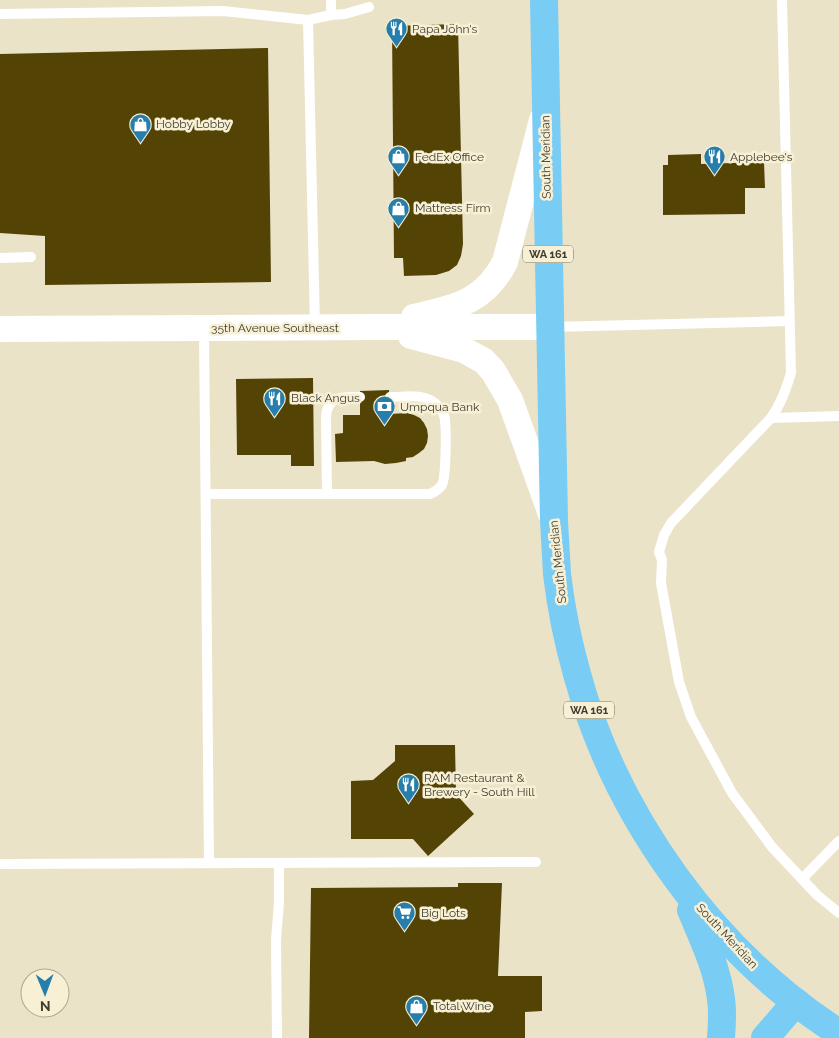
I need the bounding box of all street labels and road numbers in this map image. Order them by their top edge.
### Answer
street label: South Meridian [538,115,554,199]
road number: WA 161 [523,245,573,262]
street label: 35th Avenue Southeast [211,321,339,335]
street label: South Meridian [547,520,569,604]
road number: WA 161 [564,702,614,718]
street label: South Meridian [693,901,761,971]

